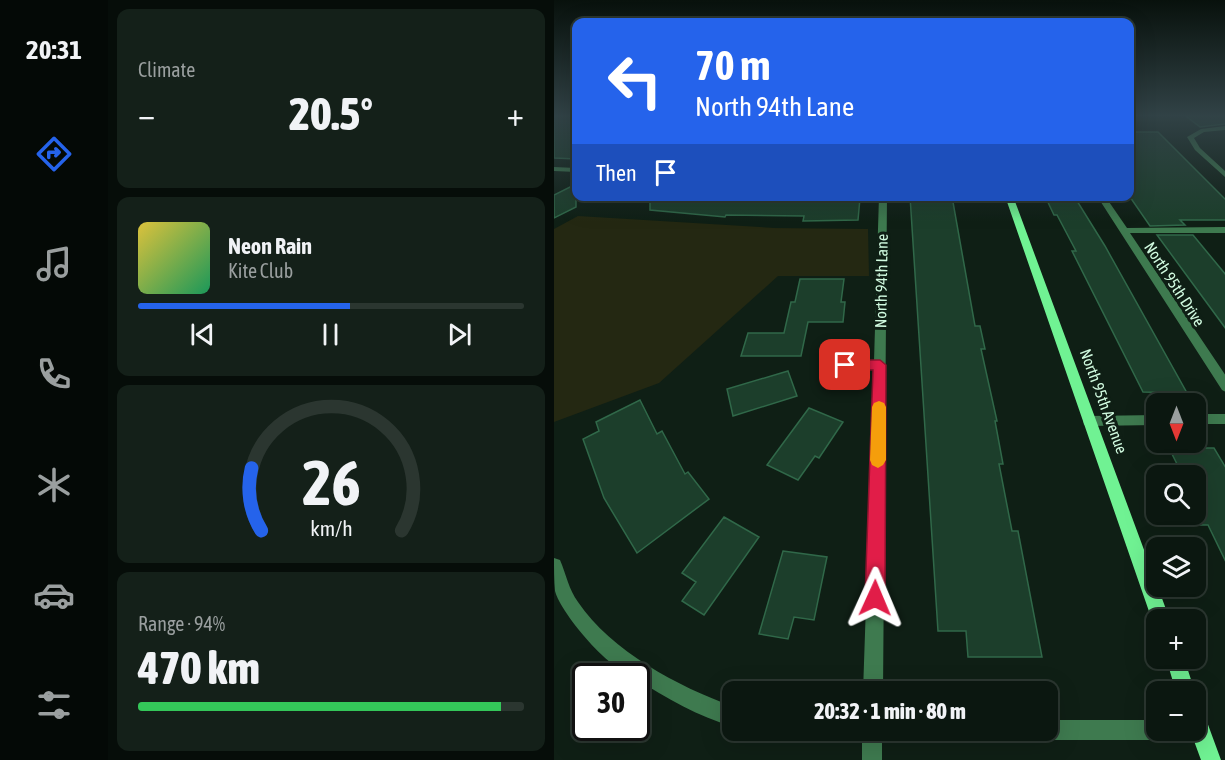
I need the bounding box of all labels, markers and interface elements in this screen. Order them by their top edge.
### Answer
text: 20:31 [26,34,82,65]
text: 70 m [695,41,770,89]
icon: left [596,42,674,120]
text: Climate [138,58,195,81]
text: 20.5° [289,88,373,140]
text: North 94th Lane [695,91,854,122]
text: − [138,95,155,133]
text: + [507,95,524,133]
icon: directions [33,133,75,175]
icon: arrive [649,156,682,189]
text: Then [596,160,637,186]
text: Neon Rain [228,233,312,259]
street label: North 94th Lane [871,234,891,328]
street label: North 95th Drive [1141,239,1209,329]
icon: music [33,243,75,285]
text: Kite Club [228,259,293,282]
icon: previous [186,318,219,351]
icon: pause [314,318,347,351]
icon: next [443,318,476,351]
pin [819,339,870,390]
street label: North 95th Avenue [1077,346,1131,456]
icon: arrive [828,348,861,381]
icon: phone [33,353,75,395]
north arrow [1146,393,1206,453]
map controls [1146,393,1206,741]
text: 26 [302,447,360,518]
icon: climate [33,464,75,506]
button: search [1146,465,1206,525]
text: km/h [310,516,352,541]
button: layers [1146,537,1206,597]
position arrow [843,566,907,630]
icon: car [33,574,75,616]
button: + [1146,609,1206,669]
text: Range · 94% [138,612,225,635]
text: 470 km [138,642,260,694]
speed limit sign: 30 [572,663,650,741]
button: − [1146,681,1206,741]
icon: filters [33,684,75,726]
text: 20:32 · 1 min · 80 m [814,698,966,724]

